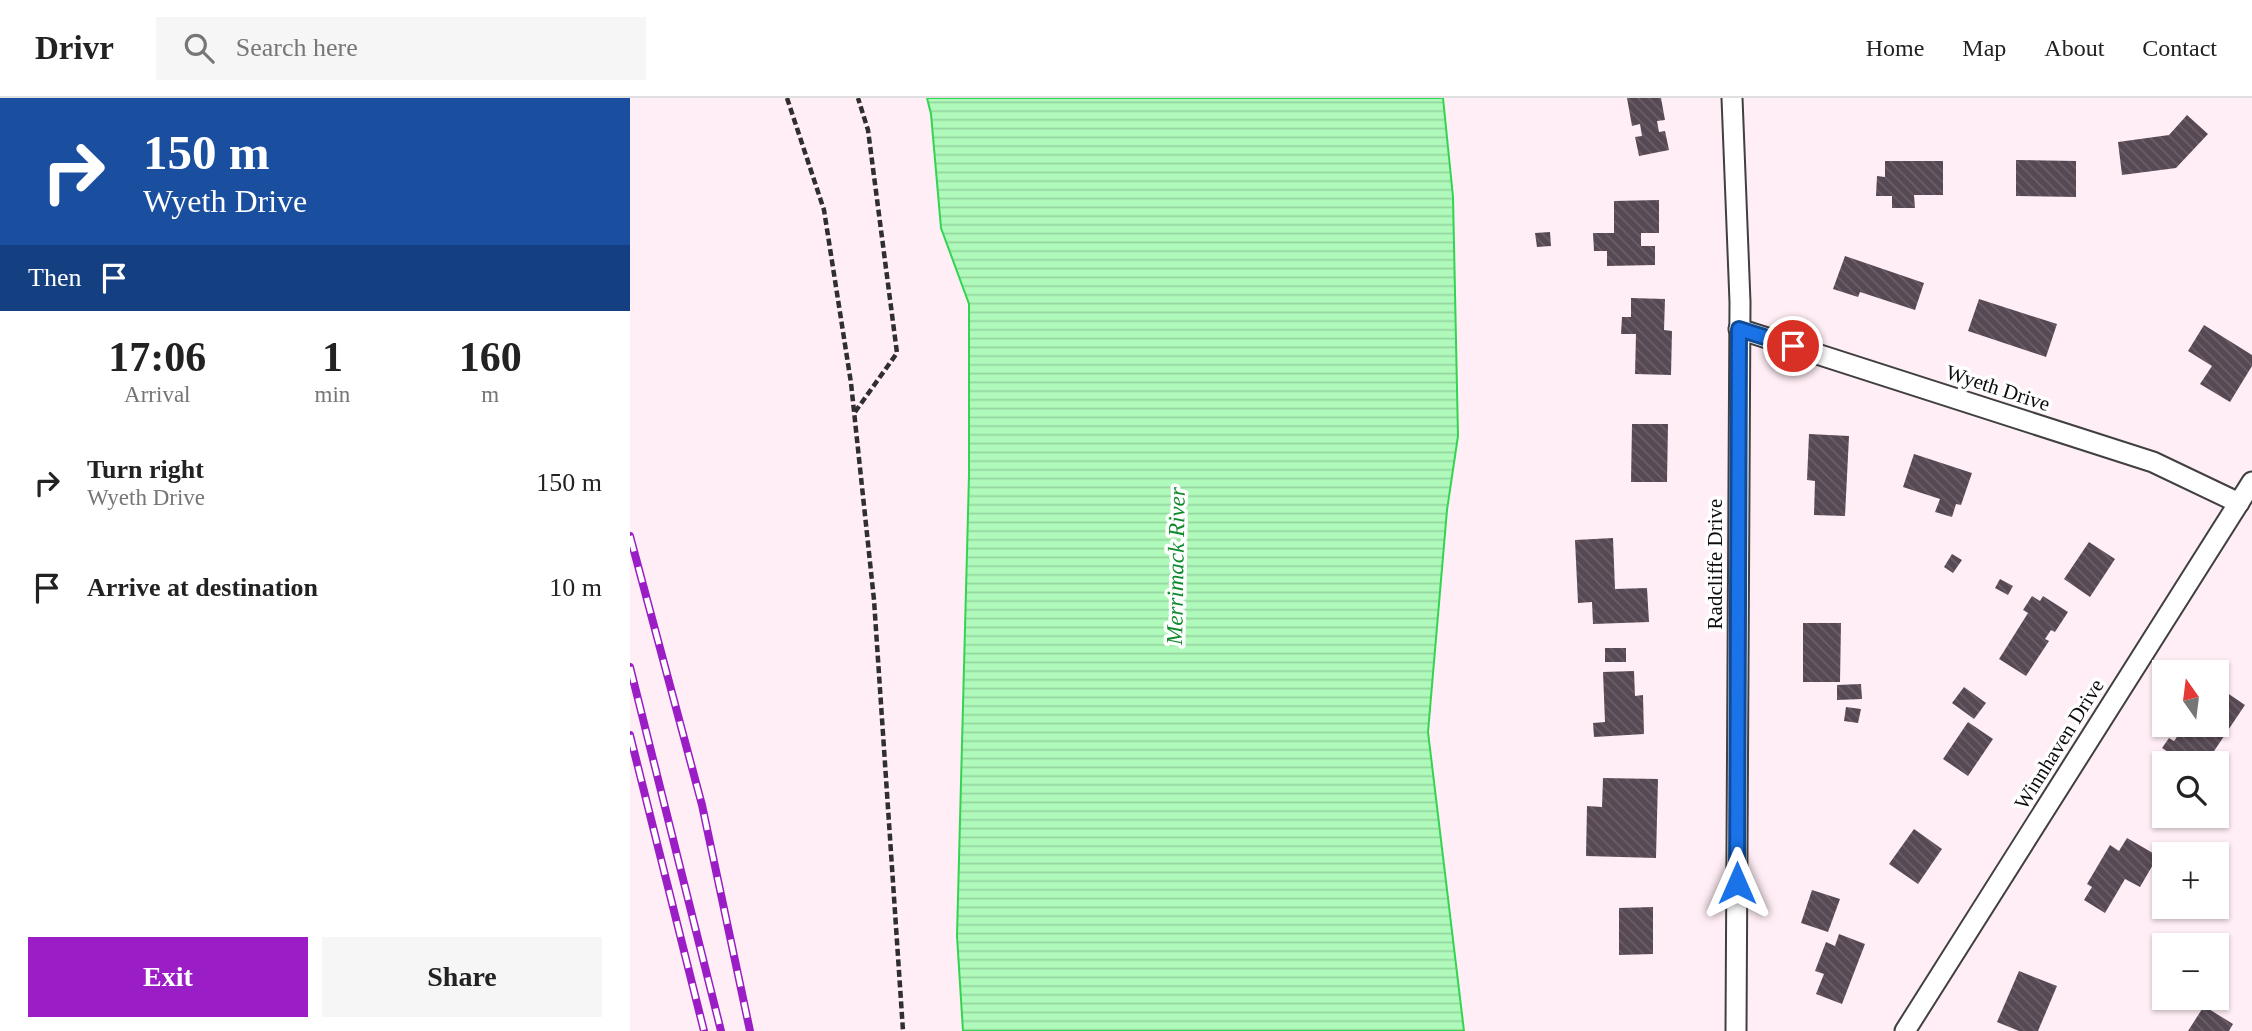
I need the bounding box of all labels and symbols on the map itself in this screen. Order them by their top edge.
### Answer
pin [1763,316,1823,376]
street label: Wyeth Drive [1943,360,2053,416]
water label: Merrimack River [1162,486,1190,646]
street label: Radcliffe Drive [1703,499,1727,629]
north arrow [2152,660,2230,737]
street label: Winnhaven Drive [2009,674,2109,814]
position arrow [1700,846,1774,920]

